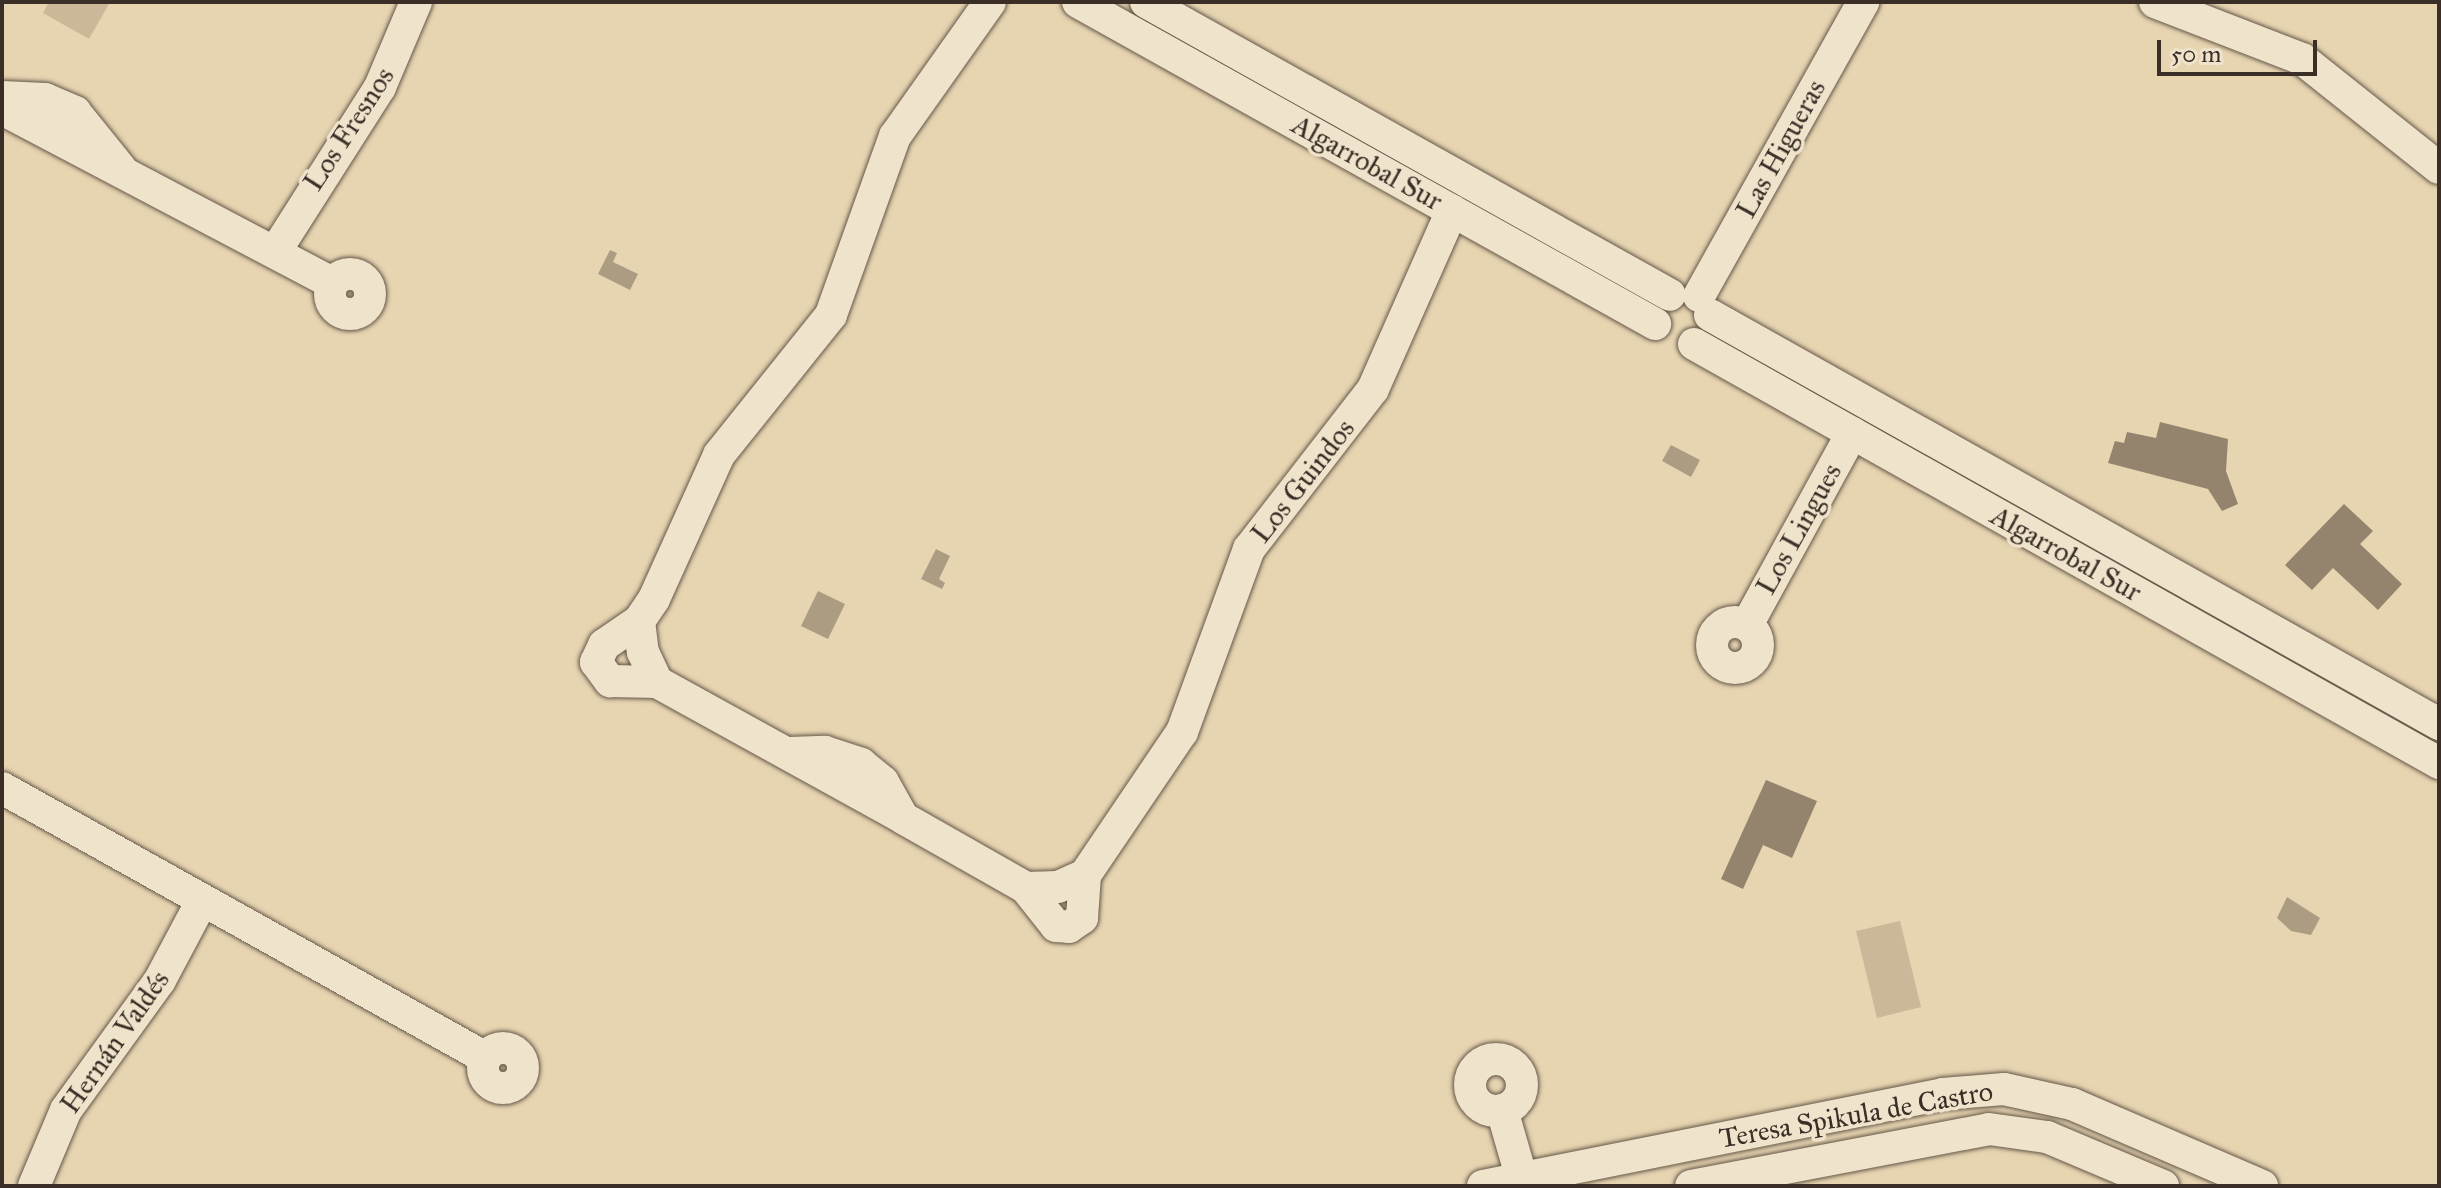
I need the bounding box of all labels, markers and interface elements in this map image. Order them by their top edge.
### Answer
scale bar [2161,24,2321,74]
text: 50 m [2171,39,2221,69]
street label: Los Fresnos [297,61,401,197]
street label: Las Higueras [1729,74,1833,224]
street label: Algarrobal Sur [1286,108,1448,218]
street label: Los Guindos [1244,412,1362,550]
street label: Los Lingues [1749,457,1849,601]
street label: Algarrobal Sur [1985,499,2147,609]
street label: Hernán Valdés [53,964,177,1120]
street label: Teresa Spikula de Castro [1717,1074,1995,1156]

